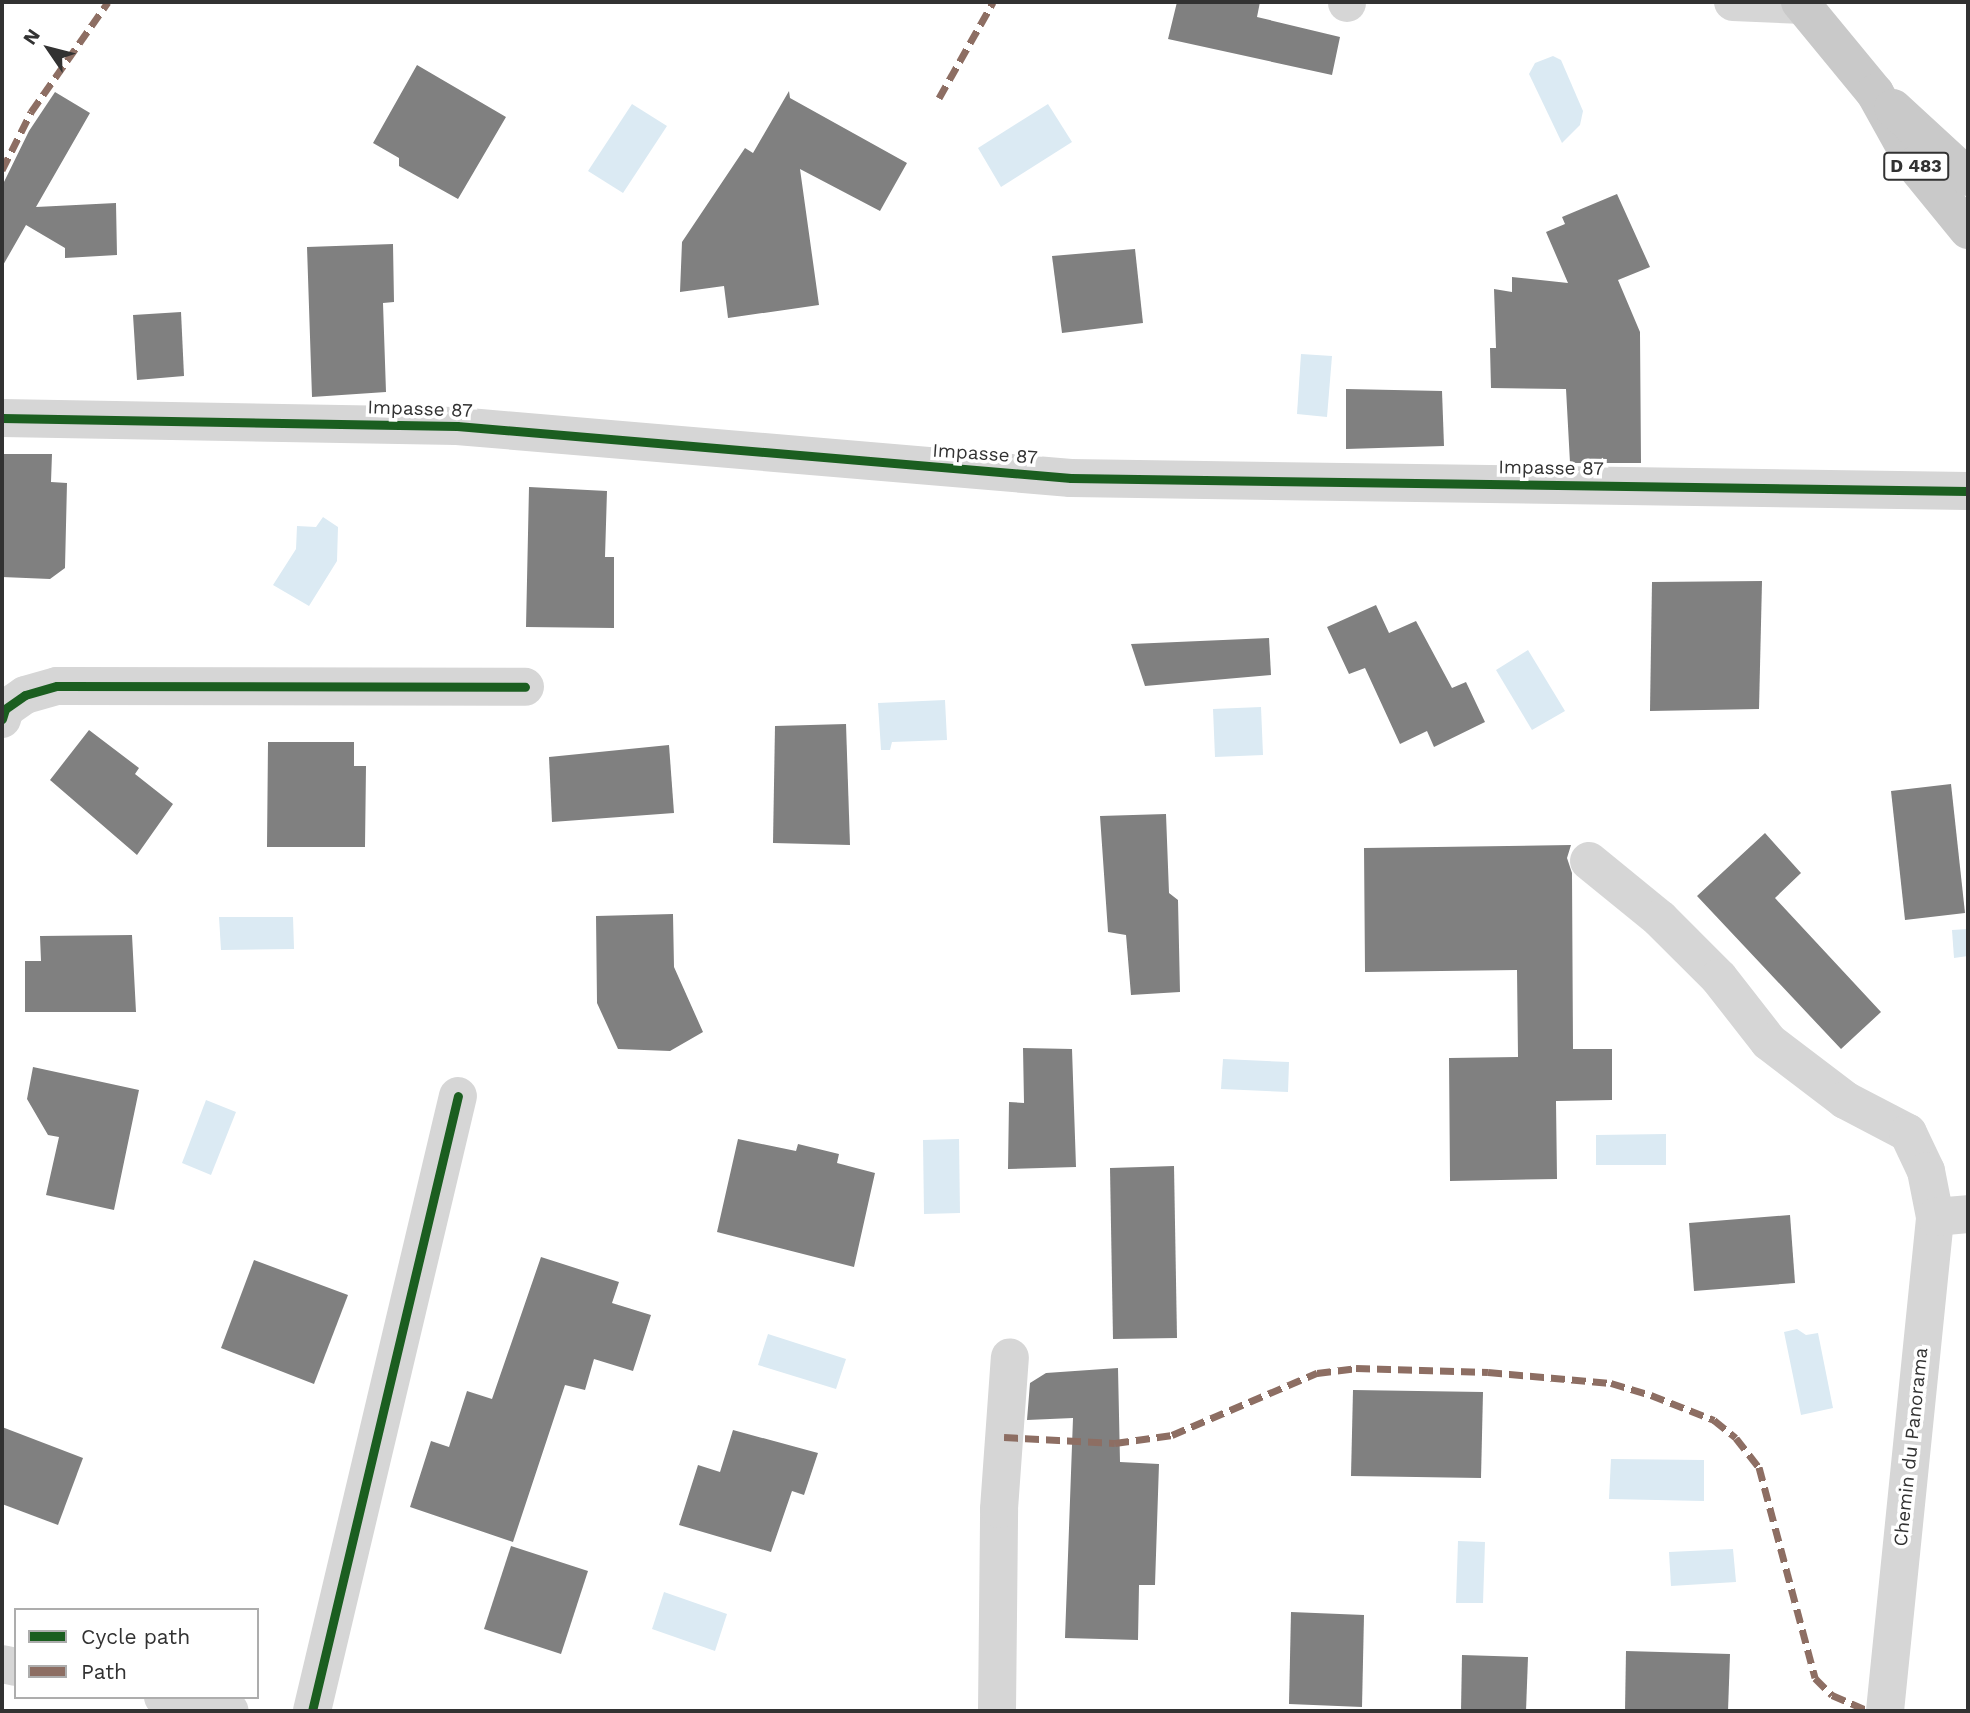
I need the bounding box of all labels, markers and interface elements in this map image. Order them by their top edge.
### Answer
north arrow [14,14,84,84]
text: N [18,24,45,49]
road number: D 483 [1883,152,1949,181]
street label: Impasse 87 [367,396,473,422]
street label: Impasse 87 [932,439,1038,469]
street label: Impasse 87 [1498,456,1604,480]
street label: Chemin du Panorama [1889,1346,1933,1548]
legend [14,1608,259,1699]
text: Cycle path [81,1624,190,1649]
text: Path [81,1659,127,1684]

